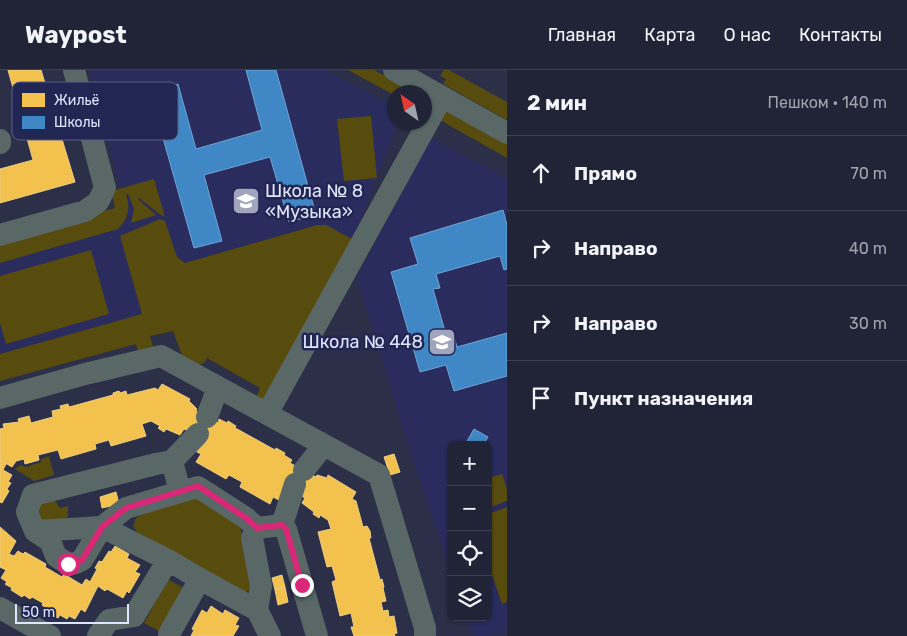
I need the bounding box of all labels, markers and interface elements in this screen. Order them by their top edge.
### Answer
text: Waypost [25,21,127,49]
text: Главная [548,24,616,46]
text: Карта [644,24,696,46]
text: О нас [724,24,771,46]
text: Контакты [799,24,882,46]
legend [12,82,178,140]
north arrow [387,85,432,130]
text: 2 мин [527,90,587,115]
text: Жильё [54,92,100,109]
text: Пешком · 140 m [768,93,887,112]
text: Школы [54,114,101,131]
icon: ahead [527,159,555,187]
text: Прямо [574,162,637,185]
text: 70 m [850,164,887,183]
place label: Школа № 8 «Музыка» [265,180,363,223]
school or university icon: Школа № 8 «Музыка» [231,186,261,216]
icon: right [527,234,555,262]
text: Направо [574,237,658,260]
text: 40 m [849,239,887,258]
icon: right [527,309,555,337]
text: Направо [574,312,658,335]
text: 30 m [849,314,887,333]
school or university icon: Школа № 448 [427,327,457,357]
place label: Школа № 448 [303,331,423,353]
icon: arrive [527,384,555,412]
text: Пункт назначения [574,387,753,410]
map controls [447,441,492,621]
button: + [447,441,492,486]
button: − [447,486,492,531]
button: locate [447,531,492,576]
route start [57,553,80,576]
route end [291,574,314,597]
button: layers [447,576,492,621]
scale bar [15,601,129,624]
text: 50 m [22,604,55,621]

